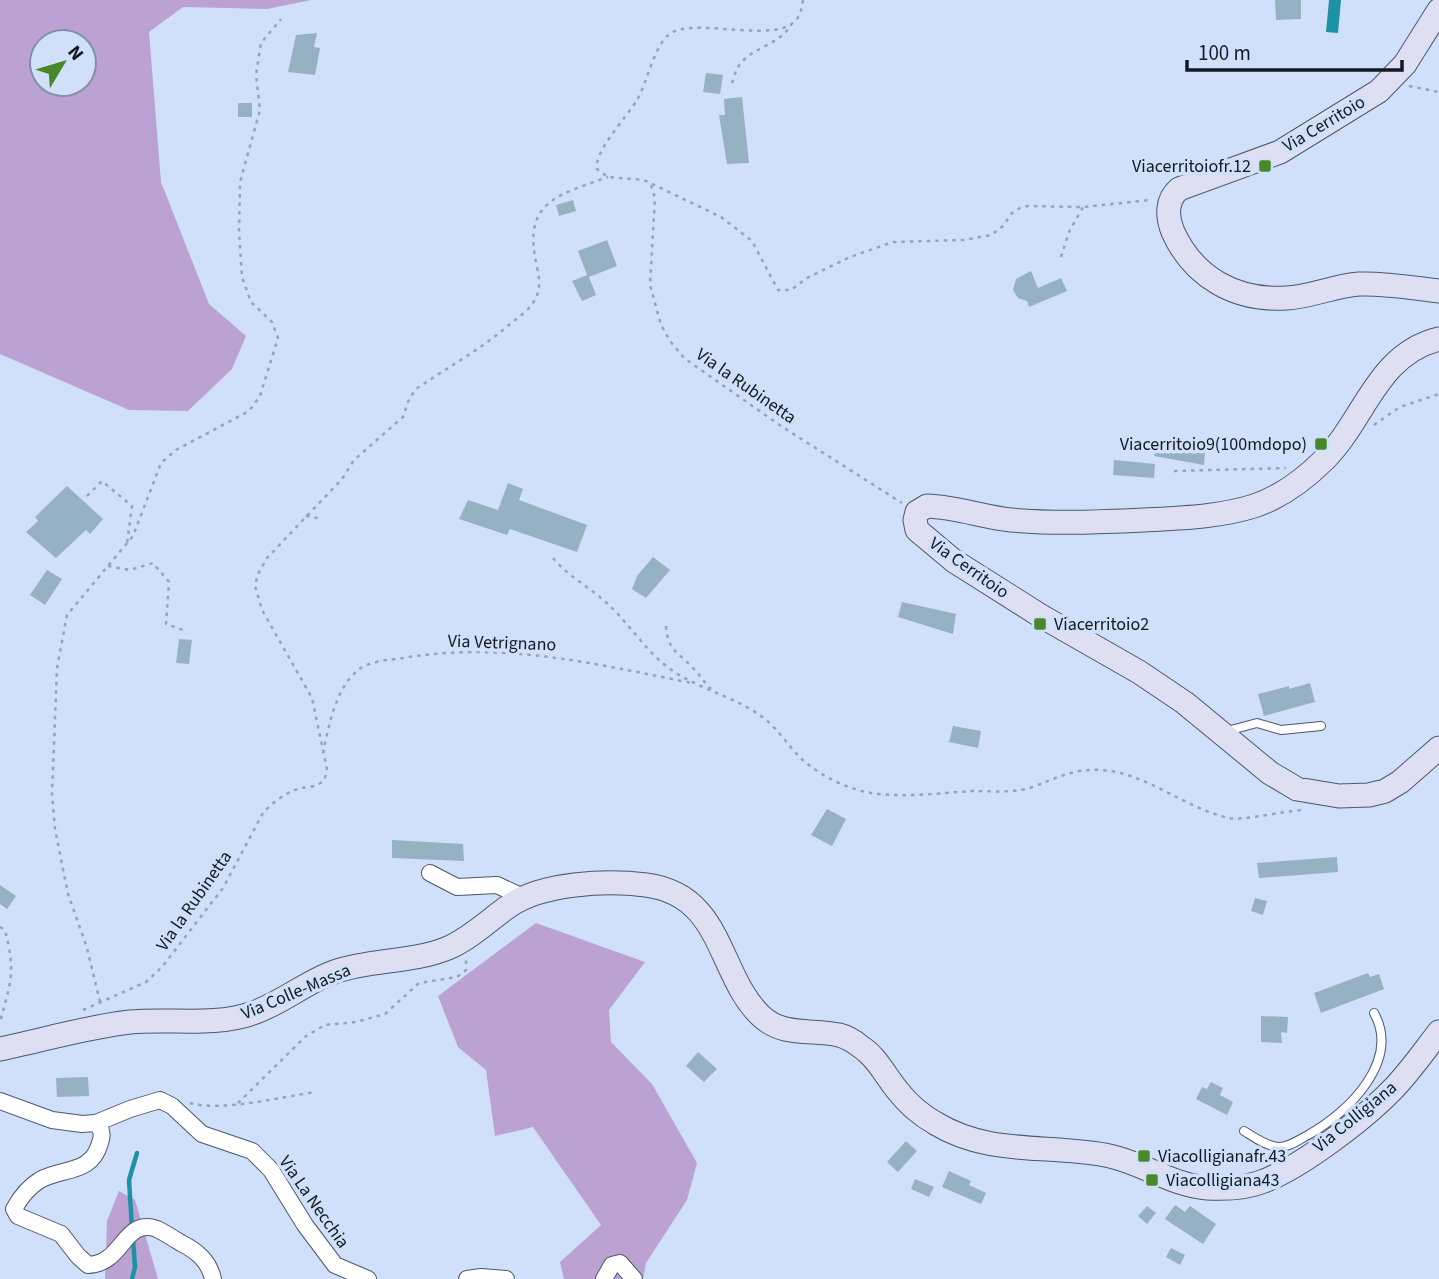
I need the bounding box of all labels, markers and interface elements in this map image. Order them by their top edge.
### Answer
north arrow [28,28,98,98]
scale bar [1187,28,1402,72]
text: 100 m [1198,38,1251,68]
text: N [61,40,90,67]
street label: Via Cerritoio [1278,90,1370,158]
place label: Viacerritoiofr.12 [1132,154,1251,179]
marker: Viacerritoiofr.12 [1257,158,1273,174]
street label: Via la Rubinetta [691,342,801,430]
place label: Viacerritoio9(100mdopo) [1120,432,1307,457]
marker: Viacerritoio9(100mdopo) [1313,436,1329,452]
street label: Via Cerritoio [924,531,1014,605]
place label: Viacerritoio2 [1054,612,1149,637]
marker: Viacerritoio2 [1032,616,1048,632]
street label: Via Vetrignano [447,629,557,657]
street label: Via la Rubinetta [150,846,238,956]
street label: Via Colle-Massa [237,958,355,1026]
street label: Via Colligiana [1308,1075,1402,1159]
place label: Viacolligianafr.43 [1158,1144,1286,1169]
marker: Viacolligianafr.43 [1136,1148,1152,1164]
street label: Via La Necchia [273,1151,355,1253]
place label: Viacolligiana43 [1166,1168,1279,1193]
marker: Viacolligiana43 [1144,1172,1160,1188]

